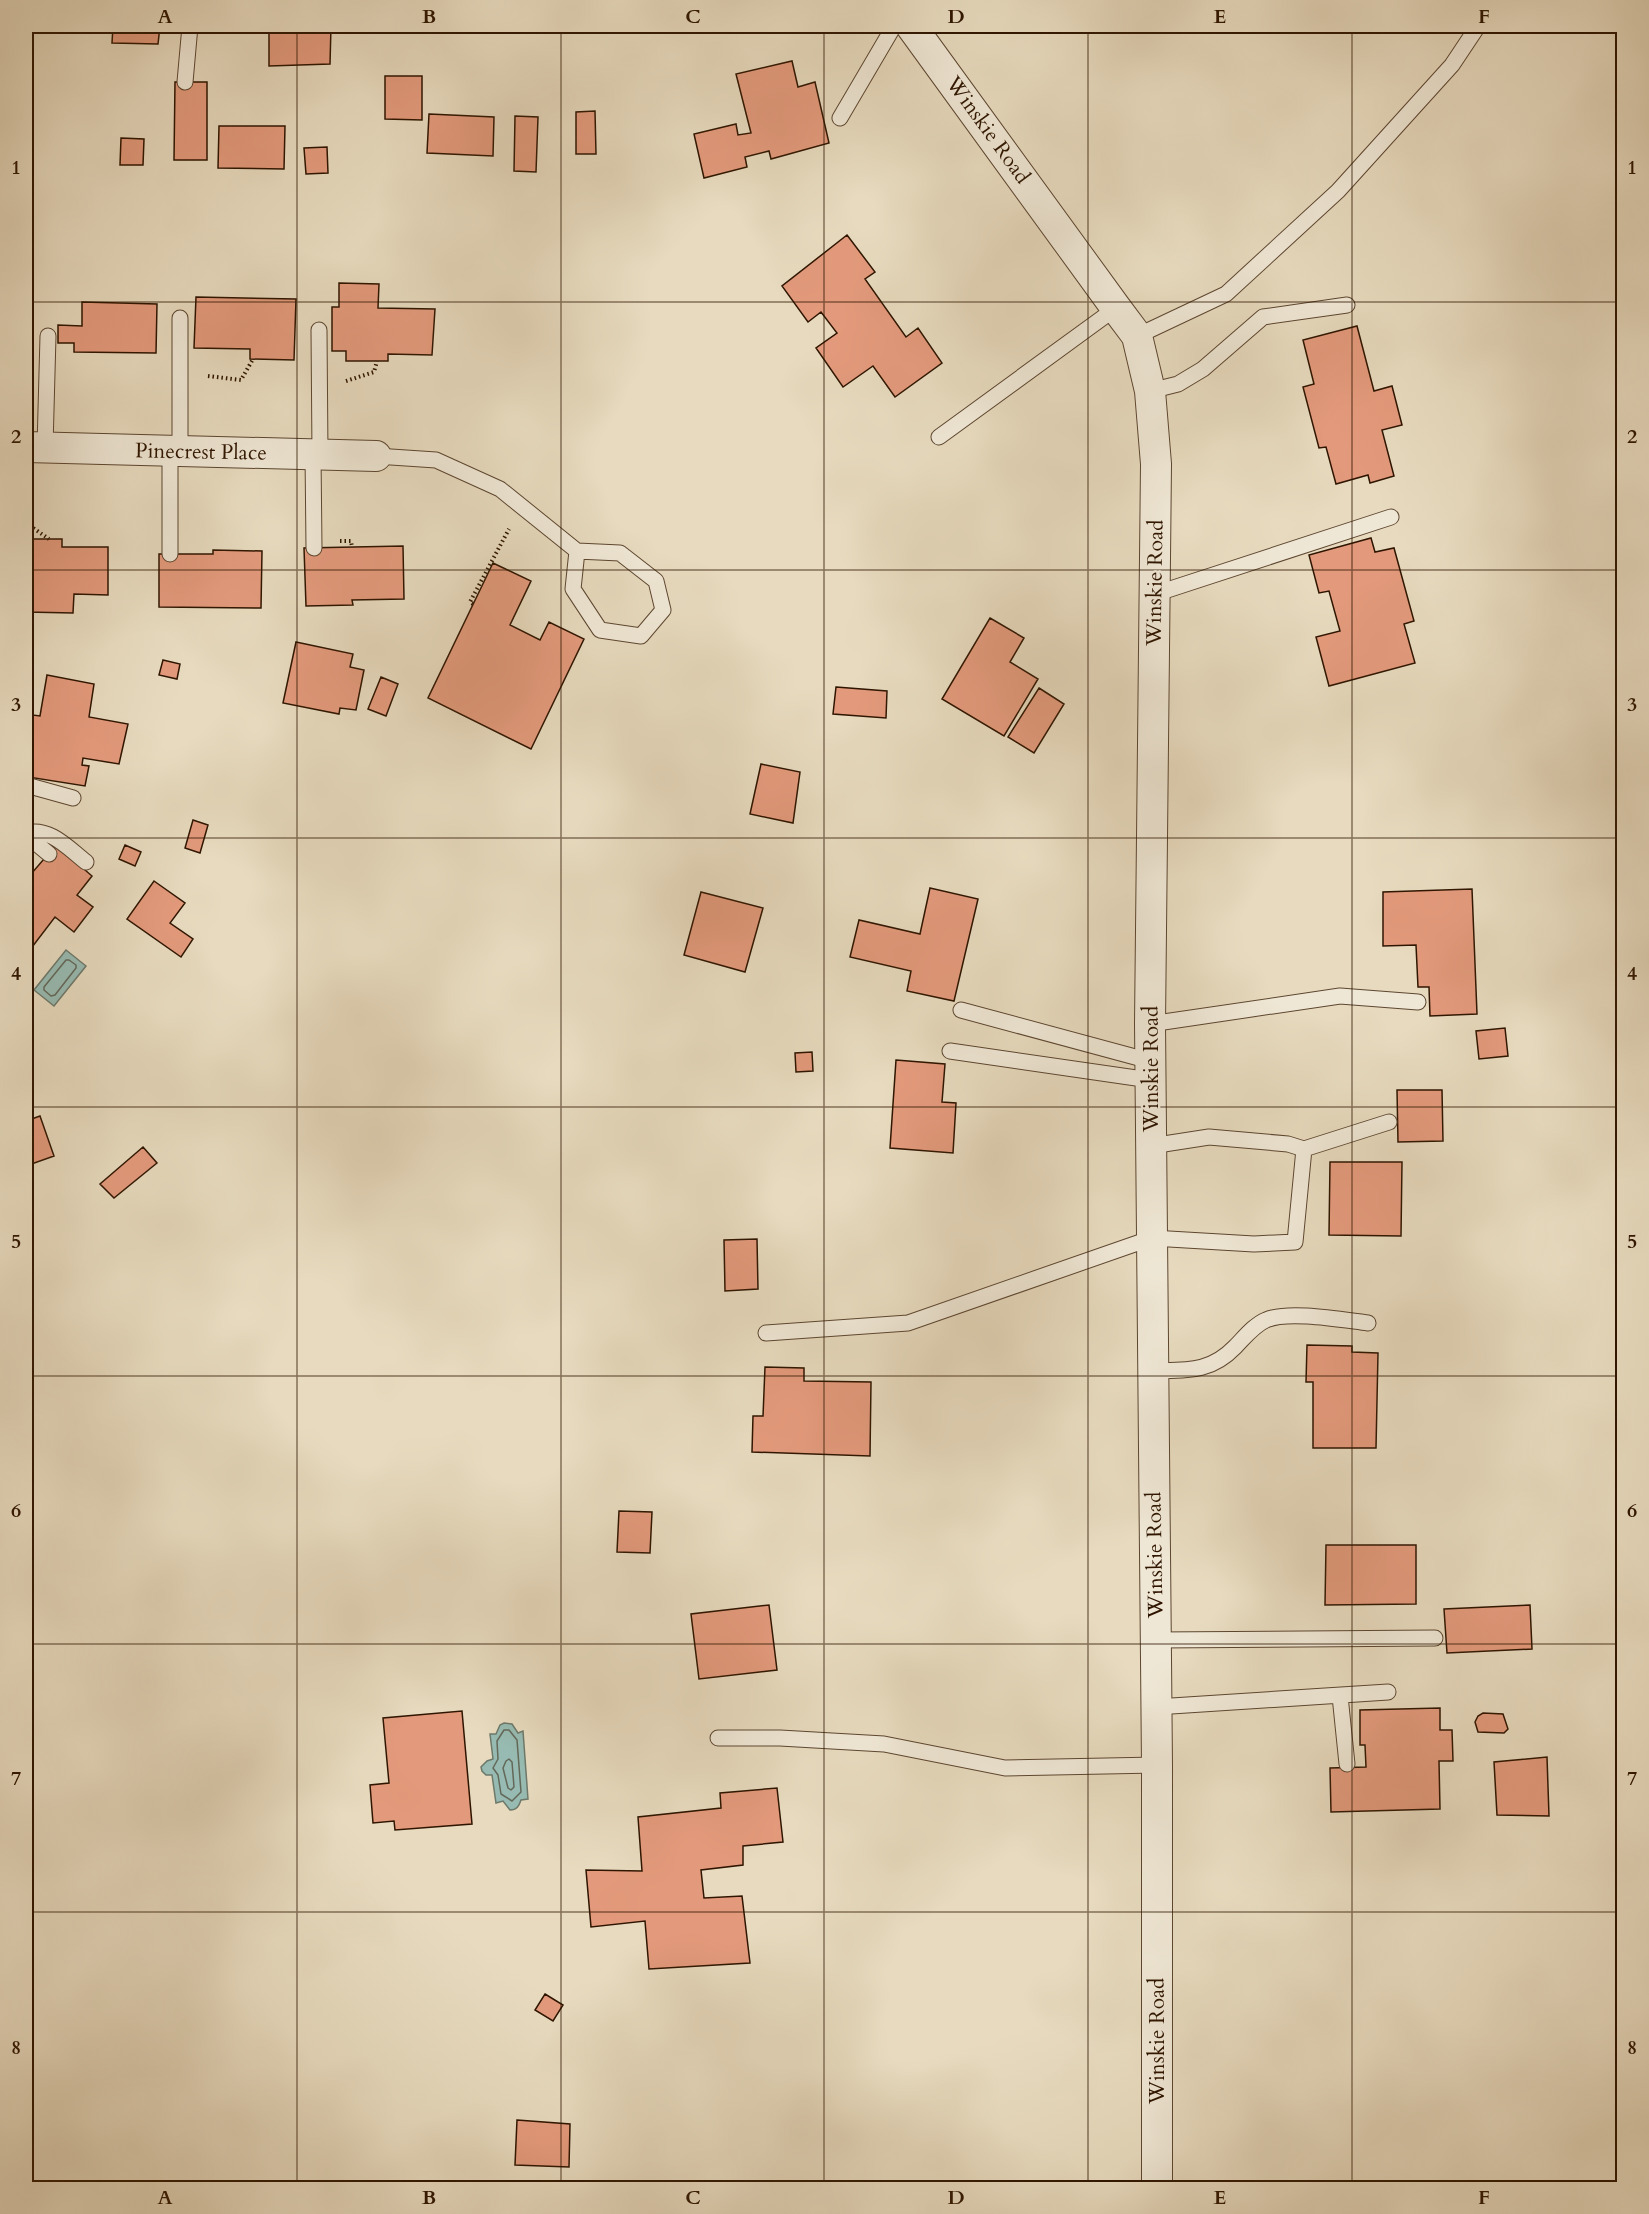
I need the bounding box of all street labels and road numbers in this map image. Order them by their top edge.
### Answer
street label: Winskie Road [938,69,1037,190]
street label: Pinecrest Place [135,436,267,468]
street label: Winskie Road [1139,519,1171,648]
street label: Winskie Road [1137,1006,1166,1133]
street label: Winskie Road [1139,1491,1171,1620]
street label: Winskie Road [1143,1978,1172,2105]

